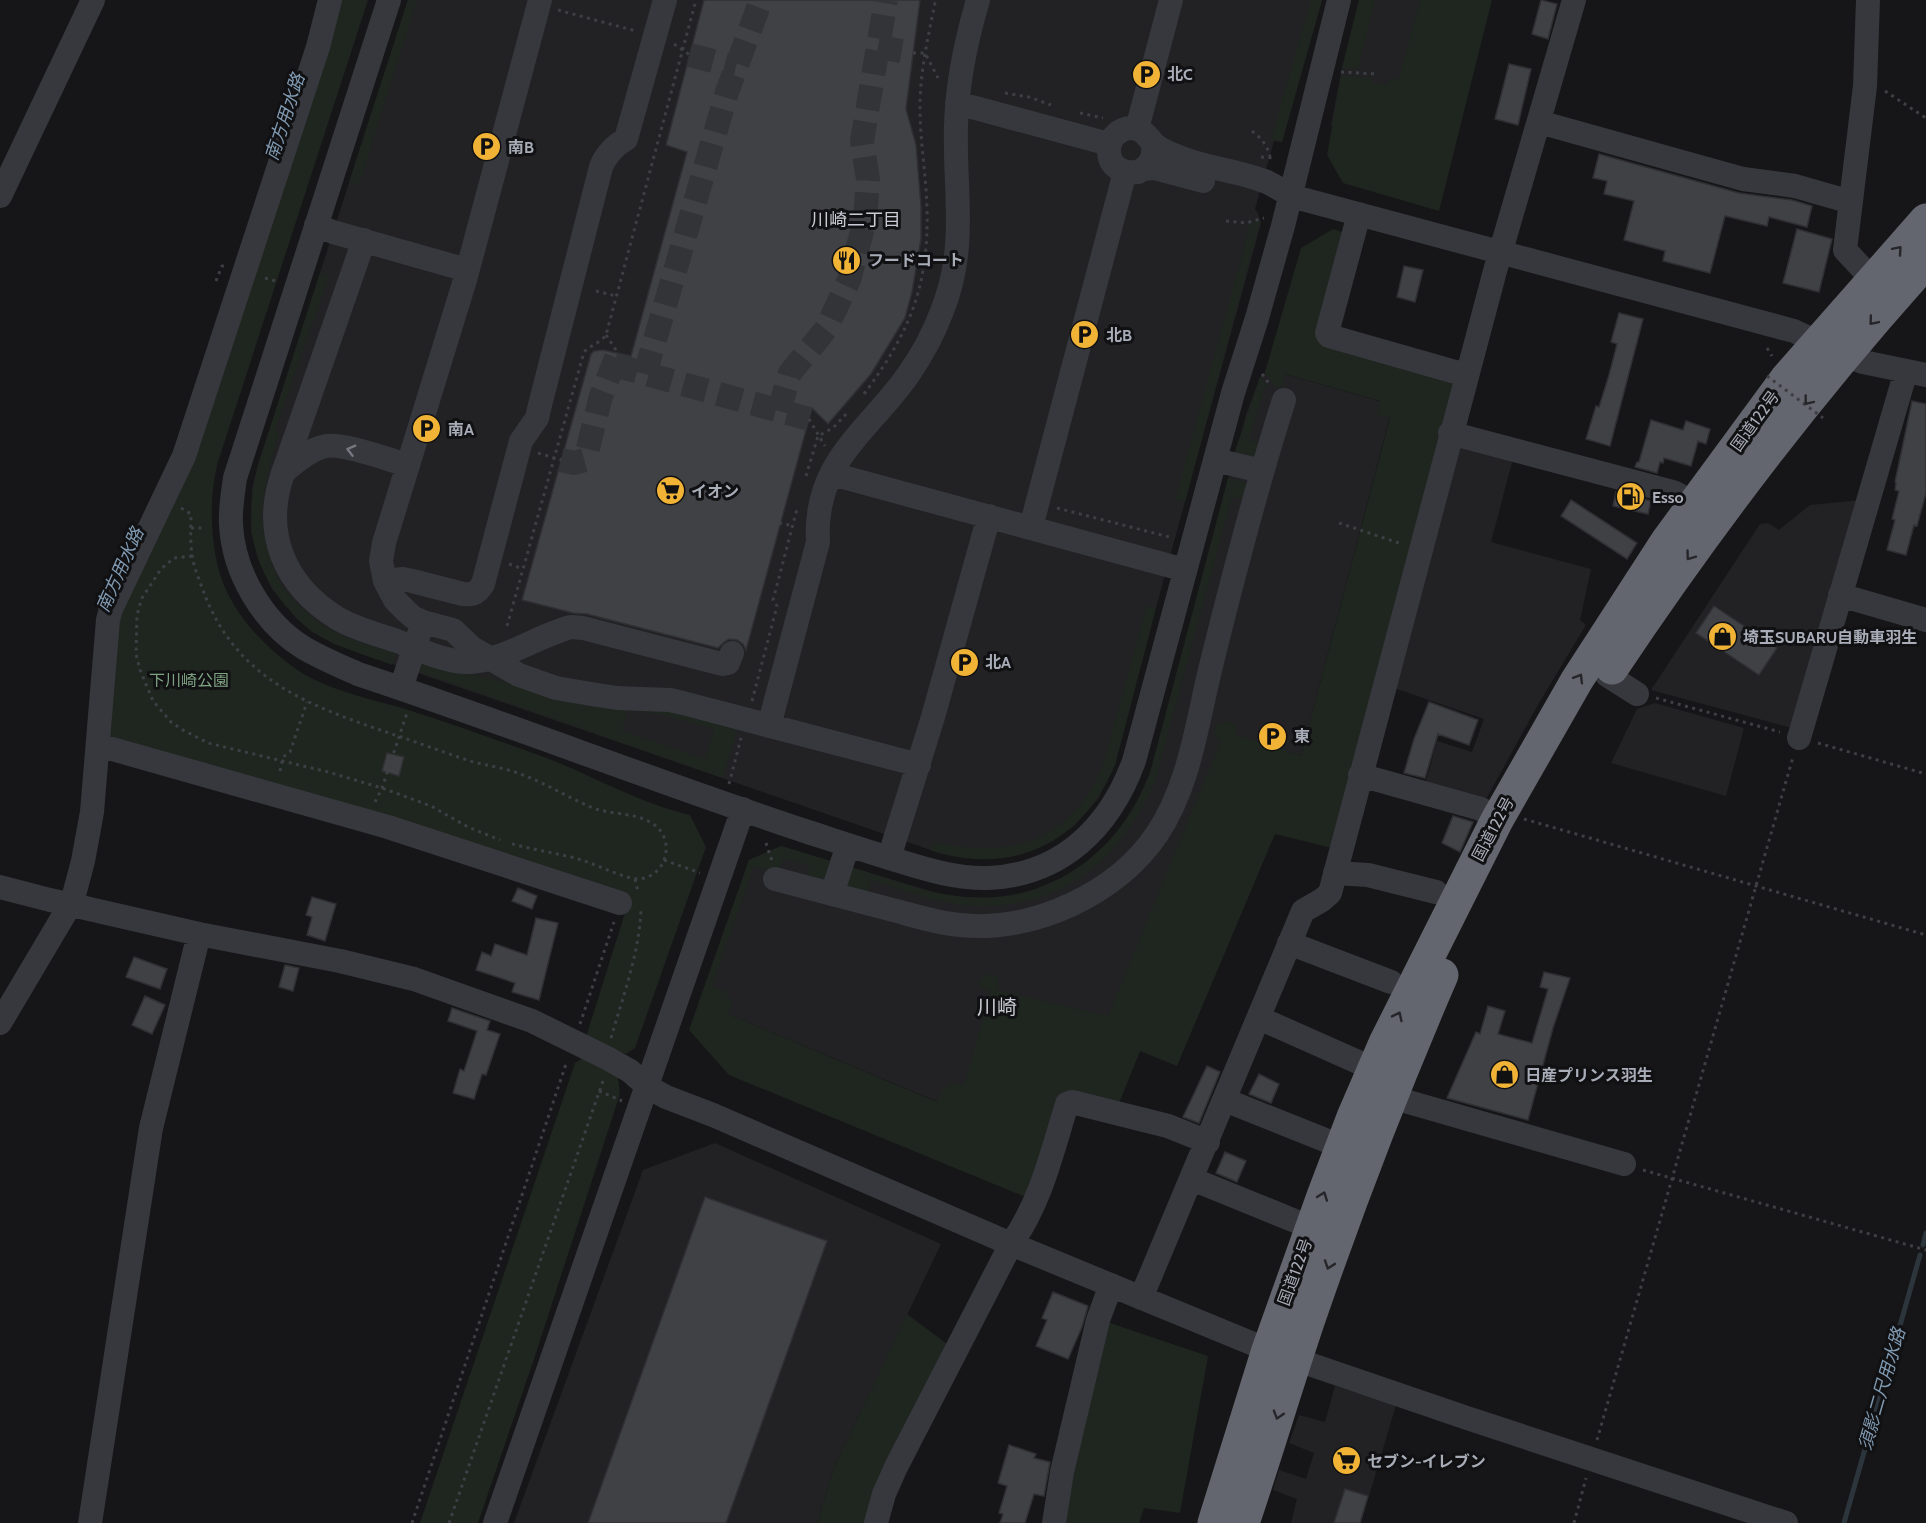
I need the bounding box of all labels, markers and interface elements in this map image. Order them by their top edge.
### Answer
parking icon: 北C [1130,58,1162,90]
place label: 北C [1167,65,1193,84]
water label: 南方用水路 [261,69,310,163]
parking icon: 南B [471,131,503,163]
place label: 南B [508,138,534,157]
district label: 川崎二丁目 [811,209,901,231]
restaurant icon: フードコート [831,244,863,276]
one-way arrow [1891,246,1902,257]
place label: フードコート [868,251,964,270]
one-way arrow [1869,314,1880,325]
parking icon: 北B [1069,319,1101,351]
place label: 北B [1106,326,1132,345]
street label: 国道122号 [1727,387,1783,455]
one-way arrow [1805,394,1816,405]
parking icon: 南A [411,413,443,445]
place label: 南A [448,420,474,439]
one-way arrow [346,444,356,457]
supermarket icon: イオン [654,475,686,507]
fuel station icon: Esso [1615,481,1647,513]
place label: イオン [691,482,739,501]
place label: Esso [1652,488,1684,507]
water label: 南方用水路 [92,523,149,616]
one-way arrow [1687,550,1698,561]
shop icon: 埼玉SUBARU自動車羽生 [1706,621,1738,653]
place label: 埼玉SUBARU自動車羽生 [1743,628,1917,647]
parking icon: 北A [948,646,980,678]
place label: 北A [985,653,1011,672]
park label: 下川崎公園 [149,671,229,690]
one-way arrow [1572,674,1584,684]
parking icon: 東 [1257,720,1289,752]
place label: 東 [1294,727,1310,746]
street label: 国道122号 [1468,794,1518,864]
district label: 川崎 [977,995,1017,1019]
one-way arrow [1391,1012,1402,1023]
shop icon: 日産プリンス羽生 [1488,1059,1520,1091]
place label: 日産プリンス羽生 [1525,1066,1653,1085]
one-way arrow [1315,1191,1328,1202]
street label: 国道122号 [1274,1236,1316,1308]
one-way arrow [1323,1259,1336,1269]
water label: 須影二尺用水路 [1854,1323,1910,1453]
one-way arrow [1273,1409,1285,1420]
supermarket icon: セブン-イレブン [1330,1445,1362,1477]
place label: セブン-イレブン [1367,1452,1486,1471]

